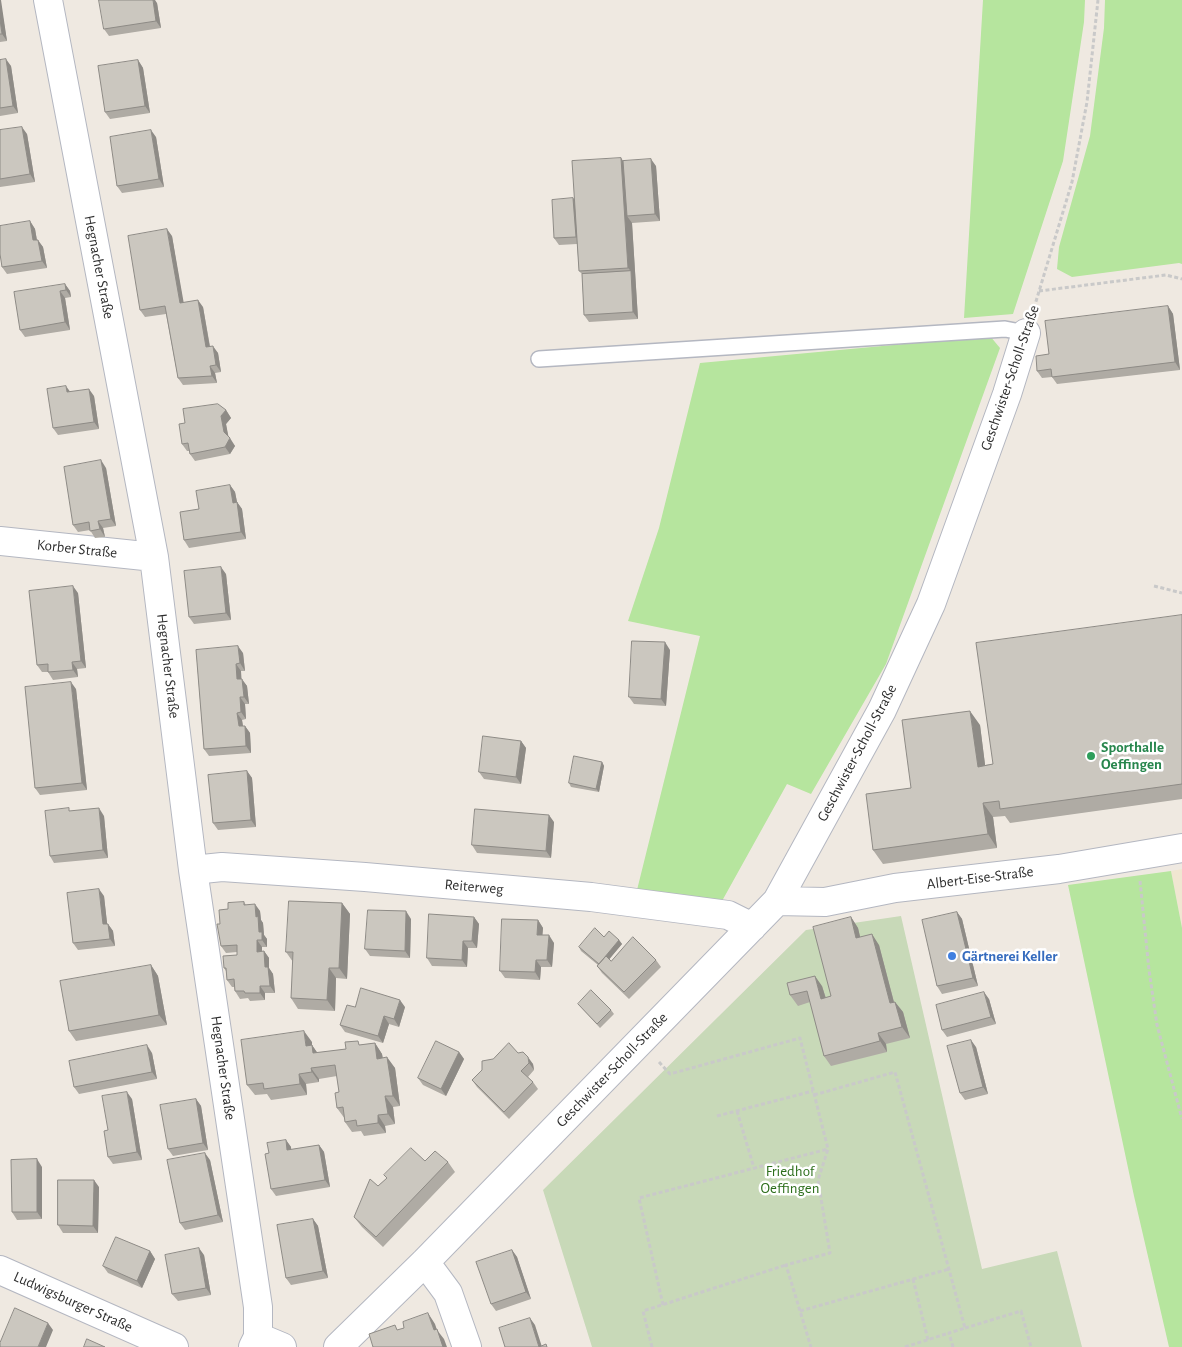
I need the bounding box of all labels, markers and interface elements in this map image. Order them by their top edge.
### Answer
street label: Hegnacher Straße [80,214,118,320]
street label: Geschwister-Scholl-Straße [977,303,1043,453]
street label: Korber Straße [36,536,118,562]
street label: Hegnacher Straße [153,613,183,719]
street label: Geschwister-Scholl-Straße [813,681,901,825]
place label: Sporthalle Oeffingen [1101,738,1164,773]
marker: Sporthalle Oeffingen [1085,750,1097,762]
street label: Albert-Eise-Straße [926,863,1034,893]
street label: Reiterweg [444,875,504,899]
place label: Gärtnerei Keller [962,947,1057,965]
marker: Gärtnerei Keller [946,950,958,962]
street label: Geschwister-Scholl-Straße [553,1009,671,1131]
street label: Hegnacher Straße [207,1015,239,1121]
park label: Friedhof Oeffingen [761,1162,819,1197]
street label: Ludwigsburger Straße [11,1268,135,1336]

